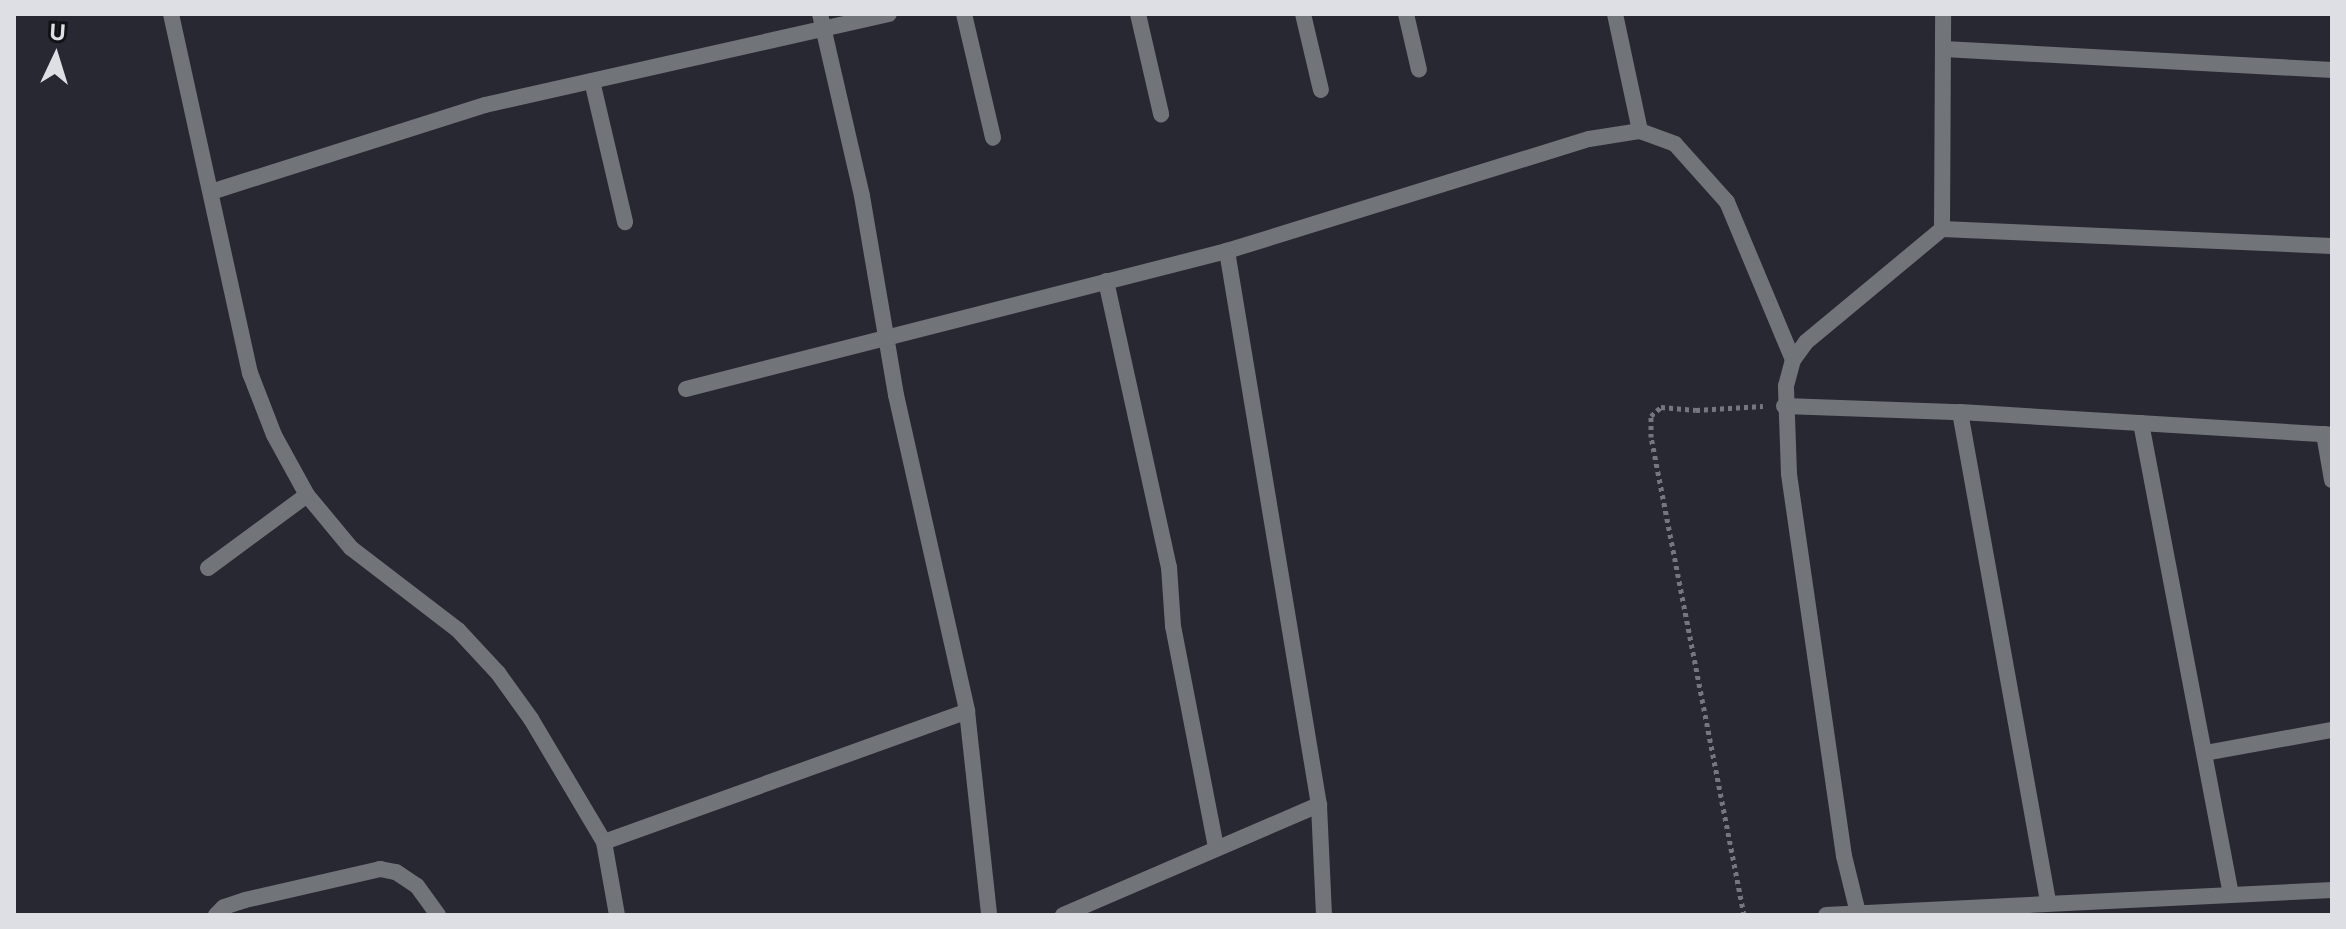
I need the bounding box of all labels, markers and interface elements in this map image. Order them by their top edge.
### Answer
north arrow [16,16,96,96]
text: U [49,19,67,46]

